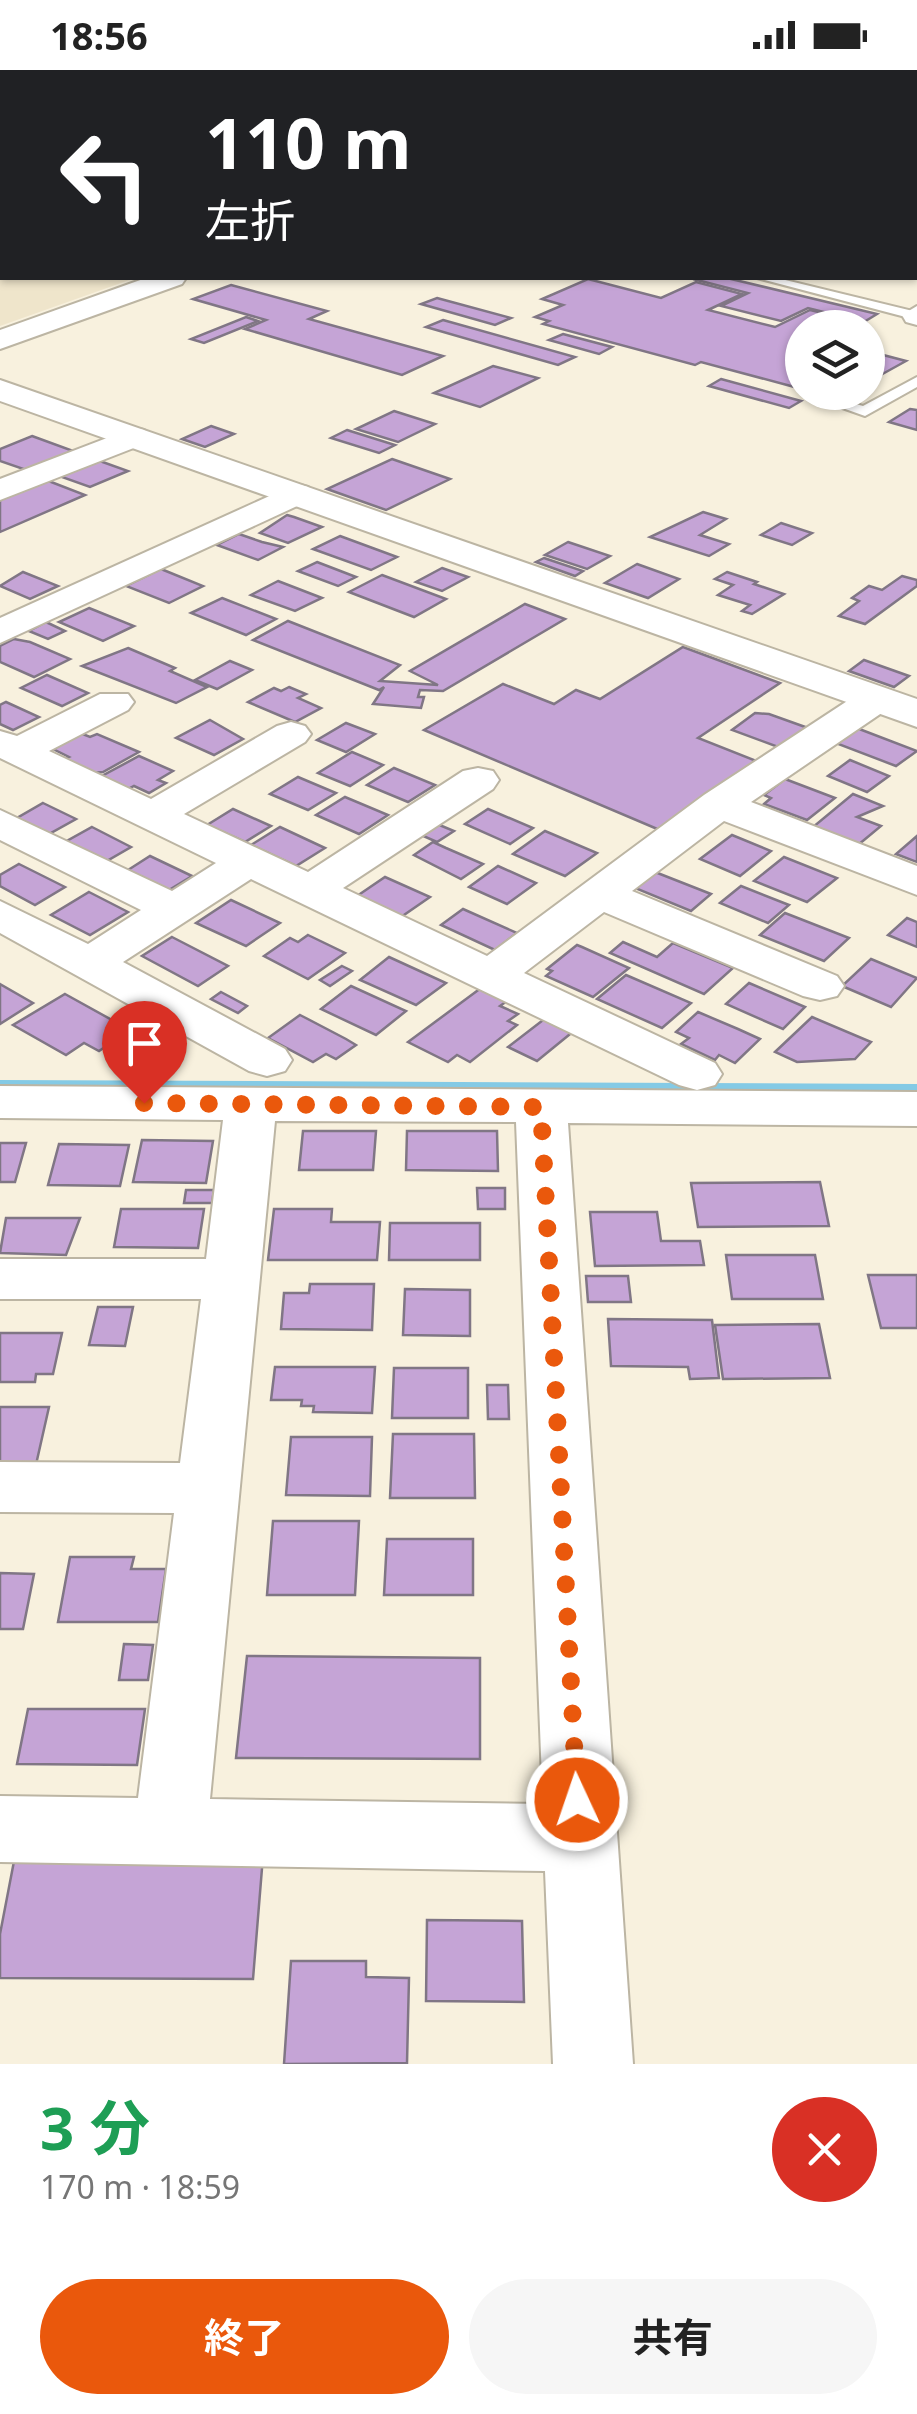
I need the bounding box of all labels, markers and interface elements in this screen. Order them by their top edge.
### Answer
text: 18:56 [50,9,148,61]
text: 110 m [205,94,412,190]
icon: left [40,110,170,240]
text: 左折 [205,189,295,250]
map controls [785,310,885,410]
button: layers [785,310,885,410]
pin [102,1001,187,1104]
icon: arrive [117,1016,172,1071]
position arrow [525,1748,629,1852]
text: 3 分 [40,2086,150,2168]
button: close [772,2097,877,2202]
text: 170 m · 18:59 [40,2165,240,2208]
button: 終了 [40,2279,449,2394]
button: 共有 [469,2279,877,2394]

